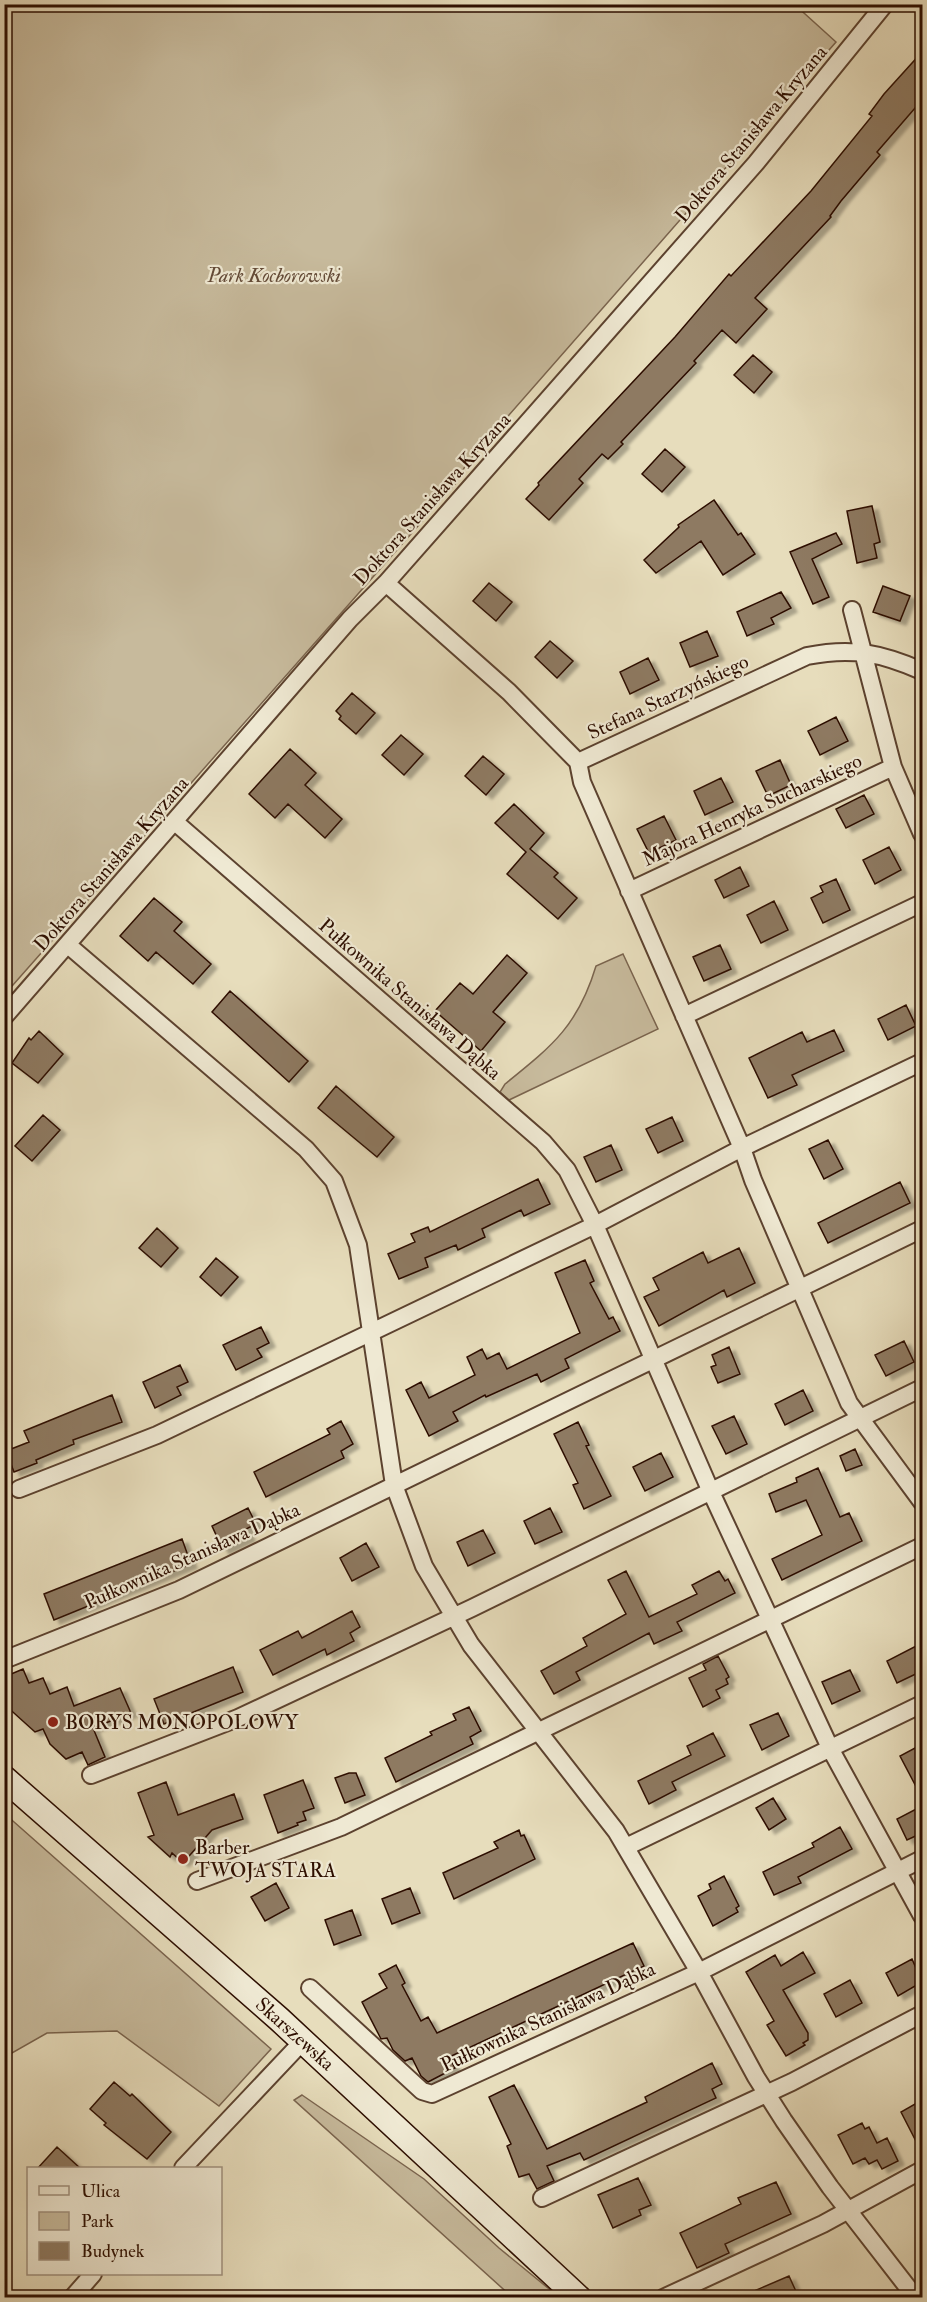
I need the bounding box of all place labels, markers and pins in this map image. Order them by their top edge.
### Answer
place label: BORYS MONOPOLOWY [65,1710,300,1735]
marker: BORYS MONOPOLOWY [46,1715,60,1729]
place label: Barber TWOJA STARA [195,1835,336,1883]
marker: Barber TWOJA STARA [176,1852,190,1866]

